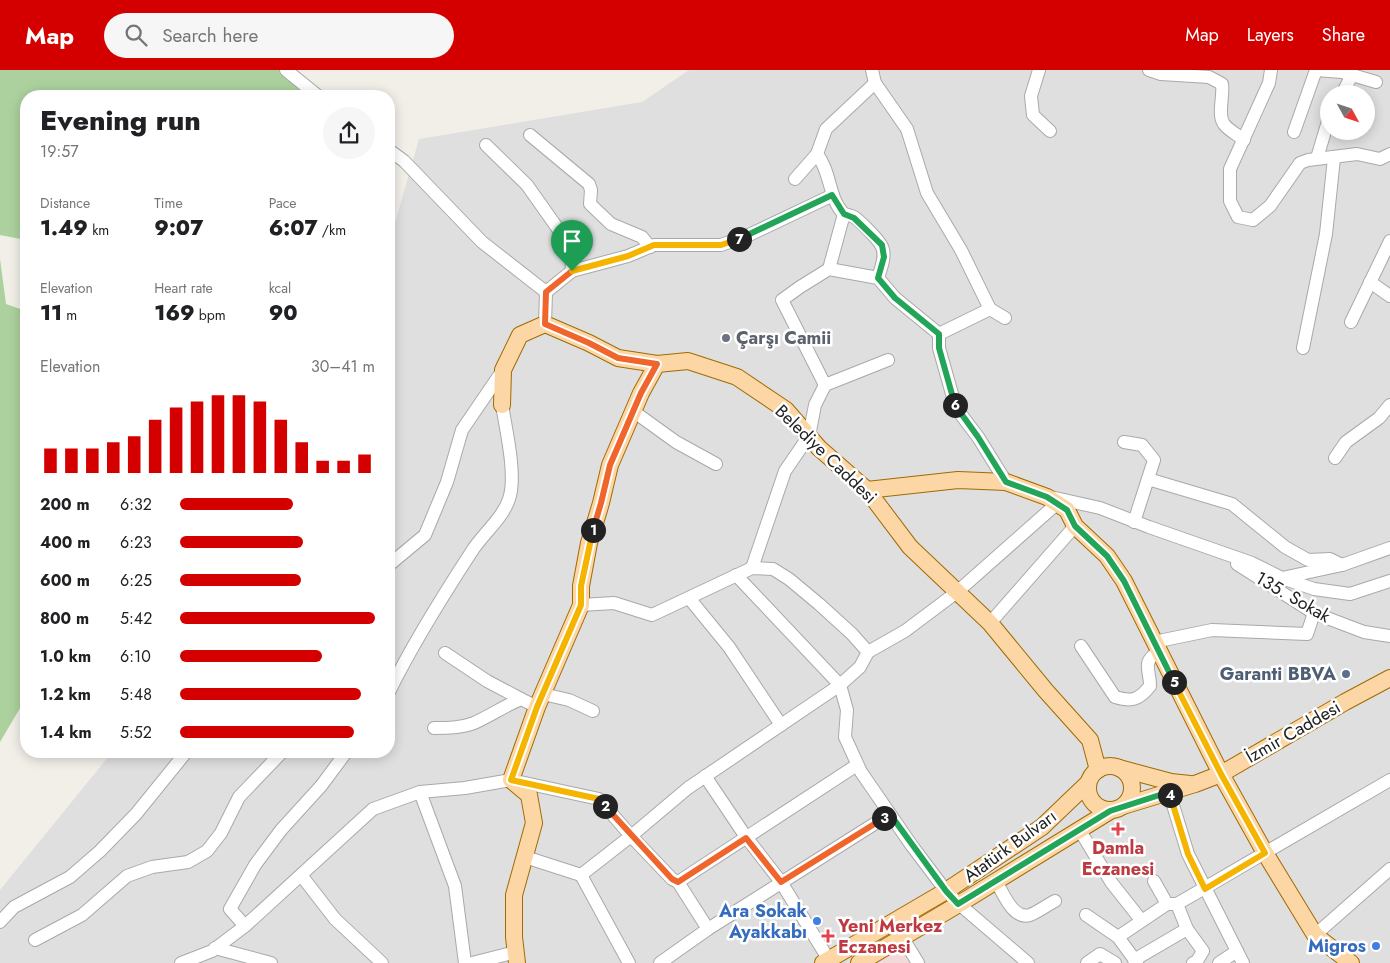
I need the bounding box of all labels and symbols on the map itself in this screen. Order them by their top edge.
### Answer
north arrow [1320,85,1375,140]
pin [551,220,593,271]
pin: 7 [726,226,752,252]
place label: Çarşı Camii [736,325,831,351]
marker: Çarşı Camii [720,332,732,344]
pin: 6 [942,392,968,418]
street label: Belediye Caddesi [769,399,883,509]
pin: 1 [580,518,606,542]
street label: 135. Sokak [1251,565,1336,629]
place label: Garanti BBVA [1220,661,1337,687]
marker: Garanti BBVA [1340,668,1352,680]
pin: 5 [1162,670,1186,694]
street label: İzmir Caddesi [1241,694,1345,770]
pin: 4 [1158,782,1182,808]
pin: 2 [592,794,618,818]
street label: Atatürk Bulvarı [958,803,1062,889]
pin: 3 [872,806,896,830]
marker: Damla Eczanesi [1112,823,1124,835]
place label: Damla Eczanesi [1082,835,1154,882]
place label: Ara Sokak Ayakkabı [718,898,808,945]
place label: Yeni Merkez Eczanesi [837,913,943,960]
marker: Ara Sokak Ayakkabı [811,915,823,927]
marker: Yeni Merkez Eczanesi [822,930,834,942]
place label: Migros [1308,933,1366,959]
marker: Migros [1370,940,1382,952]

